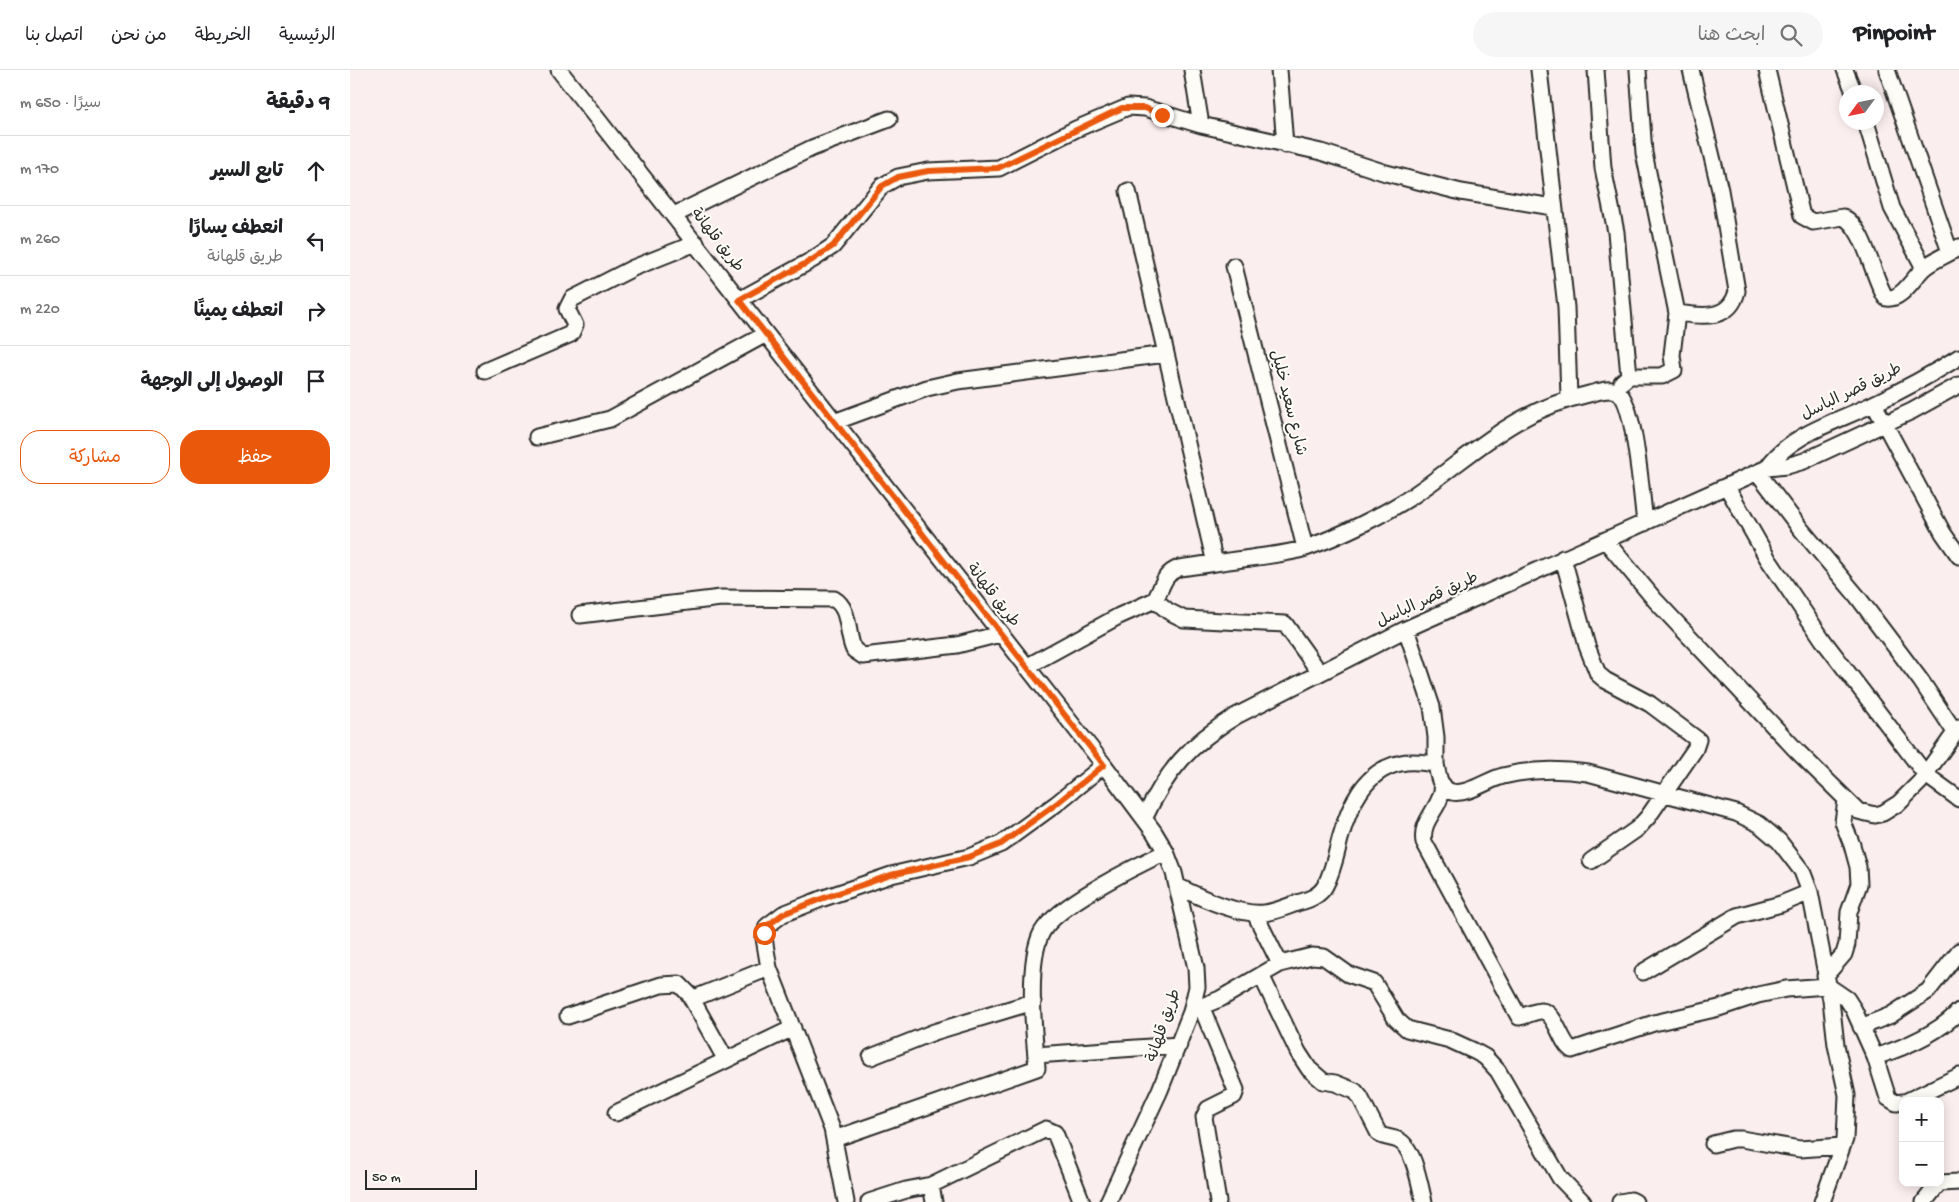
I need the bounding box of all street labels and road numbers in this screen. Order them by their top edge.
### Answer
street label: طريق قلهانة [685,205,748,277]
street label: شارع سعيد خليل [1265,348,1309,458]
street label: طريق قصر الباسل [1798,360,1906,426]
street label: طريق قلهانة [961,560,1024,632]
street label: طريق قصر الباسل [1374,569,1482,633]
street label: طريق قلهانة [1143,987,1186,1065]

